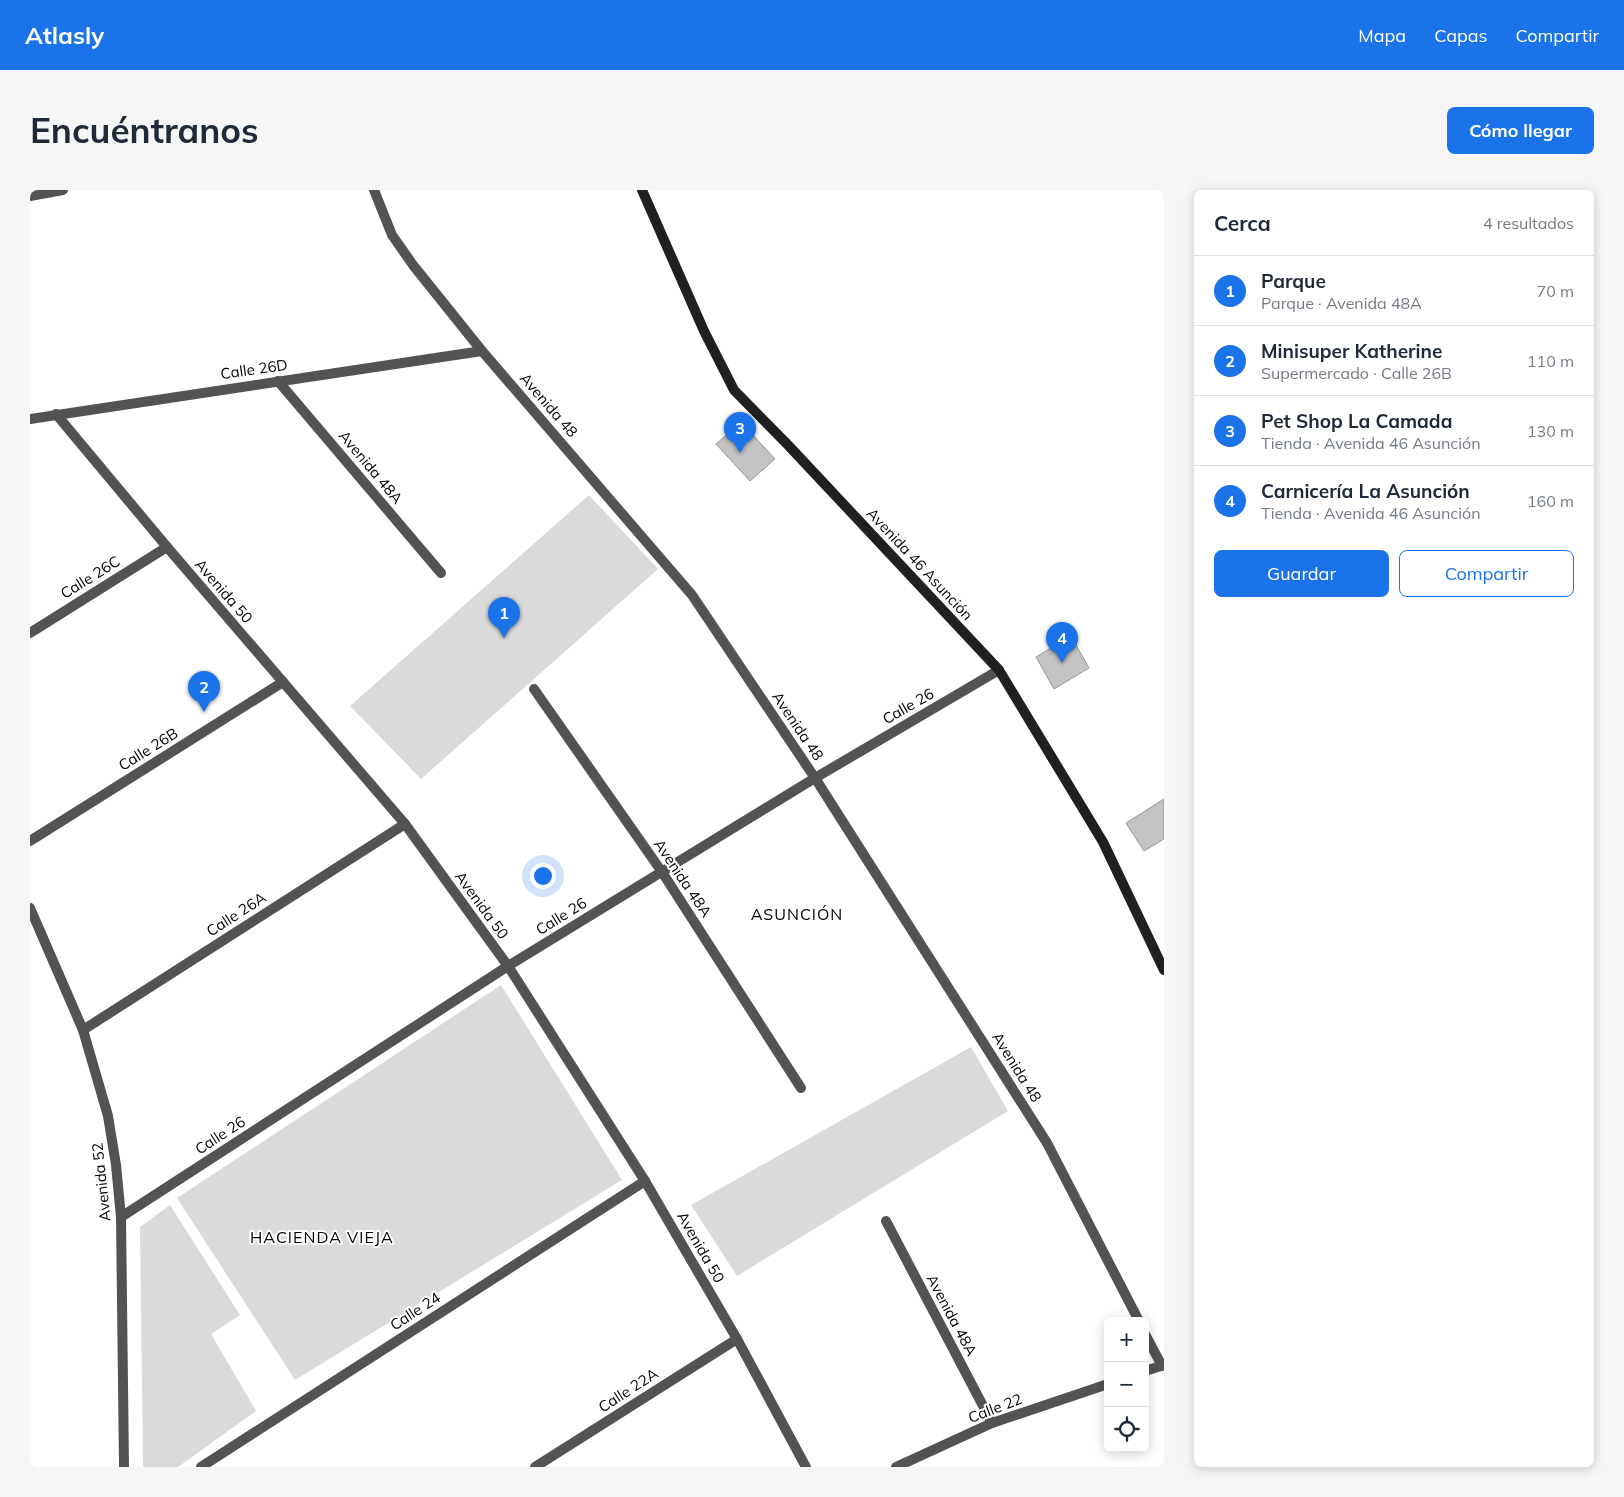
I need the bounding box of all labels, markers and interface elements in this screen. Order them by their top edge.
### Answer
text: Atlasly [25,20,104,50]
text: Mapa [1358,24,1406,47]
text: Capas [1434,24,1488,47]
text: Compartir [1516,24,1599,47]
button: Cómo llegar [1447,107,1594,154]
text: Encuéntranos [30,108,259,152]
text: Cerca [1214,210,1271,236]
text: 4 resultados [1483,213,1574,233]
text: Parque [1261,269,1326,293]
text: 1 [1225,281,1235,301]
text: 70 m [1537,281,1574,301]
text: Parque · Avenida 48A [1261,293,1422,313]
text: Minisuper Katherine [1261,339,1442,363]
text: 2 [1225,351,1235,371]
text: 110 m [1527,351,1574,371]
street label: Calle 26D [219,355,289,383]
text: Supermercado · Calle 26B [1261,363,1452,383]
street label: Avenida 48 [516,369,582,441]
text: Pet Shop La Camada [1261,409,1452,433]
pin: 3 [724,412,756,453]
text: 3 [1225,421,1235,441]
text: 130 m [1527,421,1574,441]
street label: Avenida 48A [335,426,407,508]
text: Tienda · Avenida 46 Asunción [1261,433,1481,453]
text: Carnicería La Asunción [1261,479,1470,503]
text: 4 [1225,491,1235,511]
text: 160 m [1527,491,1574,511]
text: Tienda · Avenida 46 Asunción [1261,503,1481,523]
street label: Avenida 46 Asunción [863,504,977,624]
button: Guardar [1214,550,1389,597]
button: Compartir [1399,550,1574,597]
street label: Calle 26C [57,551,123,603]
street label: Avenida 50 [191,555,257,627]
pin: 1 [488,597,520,638]
pin: 4 [1046,622,1078,663]
pin: 2 [188,671,220,712]
street label: Calle 26 [879,684,937,728]
street label: Avenida 48 [768,688,828,764]
street label: Calle 26B [115,723,181,775]
street label: Avenida 48A [650,835,716,921]
your location [530,863,556,889]
street label: Avenida 50 [451,867,513,943]
street label: Calle 26A [203,888,269,940]
street label: Calle 26 [532,893,590,939]
district label: ASUNCIÓN [751,904,843,924]
street label: Avenida 48 [988,1029,1046,1105]
street label: Calle 26 [191,1112,249,1158]
street label: Avenida 52 [87,1142,115,1222]
street label: Avenida 50 [673,1208,729,1286]
district label: HACIENDA VIEJA [250,1227,394,1247]
street label: Avenida 48A [922,1271,982,1359]
street label: Calle 24 [386,1288,444,1334]
map controls [1104,1317,1149,1452]
button: + [1104,1317,1149,1362]
button: − [1104,1362,1149,1407]
street label: Calle 22A [595,1364,661,1416]
street label: Calle 22 [965,1389,1025,1427]
button: locate [1104,1407,1149,1452]

